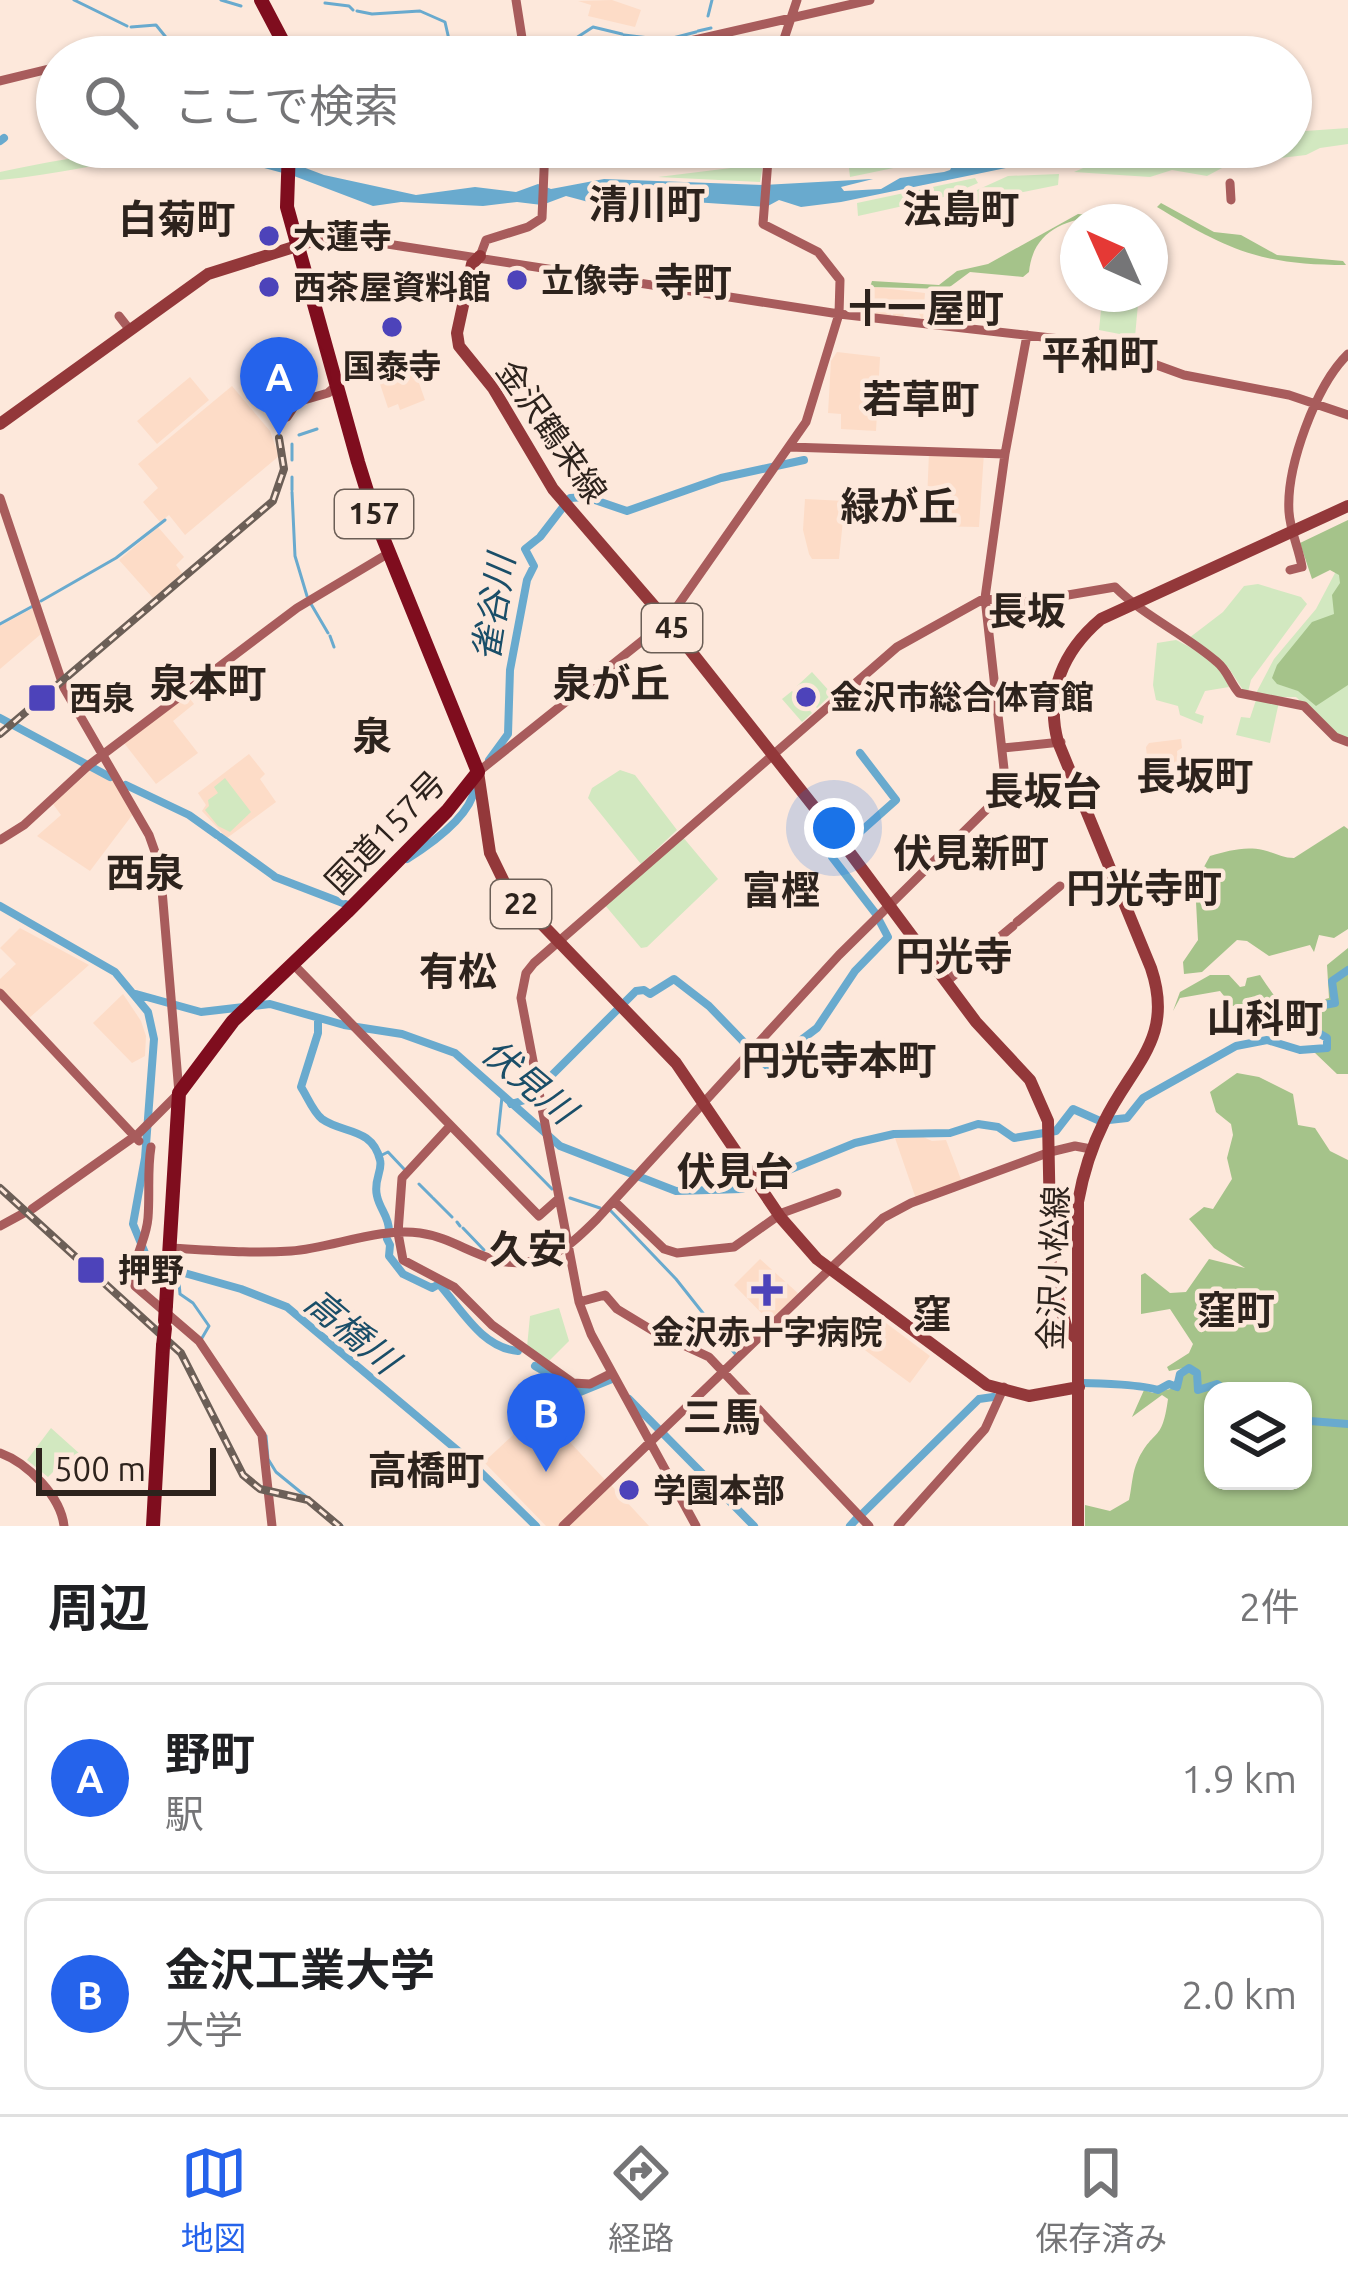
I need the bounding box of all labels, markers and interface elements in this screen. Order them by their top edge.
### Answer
search box [36,36,1312,168]
icon: search [78,69,144,135]
text: ここで検索 [174,80,399,131]
district label: 清川町 [588,182,706,225]
district label: 法島町 [902,187,1020,230]
district label: 白菊町 [118,197,236,240]
north arrow [1060,204,1168,312]
place label: 大蓮寺 [293,217,392,254]
marker: 大蓮寺 [256,223,282,249]
district label: 寺町 [654,260,732,303]
place label: 立像寺 [541,261,640,298]
marker: 立像寺 [504,267,530,293]
place label: 西茶屋資料館 [293,268,491,305]
marker: 西茶屋資料館 [256,274,282,300]
district label: 十一屋町 [848,286,1004,329]
marker: 国泰寺 [379,314,405,340]
district label: 平和町 [1041,333,1159,376]
pin: A [240,337,318,436]
place label: 国泰寺 [343,347,442,384]
street label: 金沢鶴来線 [490,353,615,509]
district label: 若草町 [862,377,980,420]
district label: 緑が丘 [840,484,958,527]
road number: 157 [335,490,413,538]
water label: 雀谷川 [464,547,522,664]
district label: 長坂 [988,589,1066,632]
road number: 45 [642,604,702,652]
district label: 泉本町 [149,661,267,704]
district label: 泉が丘 [552,661,670,704]
place label: 金沢市総合体育館 [830,678,1094,715]
place label: 西泉 [69,679,135,716]
marker: 西泉 [26,682,58,714]
marker: 金沢市総合体育館 [793,684,819,710]
district label: 泉 [352,714,392,757]
district label: 長坂町 [1136,754,1254,797]
street label: 国道157号 [318,763,452,900]
district label: 長坂台 [984,769,1102,812]
your location [804,798,864,858]
district label: 伏見新町 [893,831,1049,874]
district label: 西泉 [106,851,184,894]
district label: 円光寺町 [1066,866,1222,909]
district label: 富樫 [742,868,820,911]
road number: 22 [491,880,551,928]
district label: 円光寺 [895,934,1013,977]
district label: 有松 [419,949,497,992]
district label: 山科町 [1206,996,1324,1039]
water label: 伏見川 [475,1030,587,1134]
district label: 円光寺本町 [741,1038,937,1081]
district label: 伏見台 [676,1149,794,1192]
street label: 金沢小松線 [1031,1185,1074,1351]
district label: 久安 [489,1227,567,1270]
place label: 押野 [118,1251,184,1288]
marker: 押野 [75,1254,107,1286]
marker: 金沢赤十字病院 [751,1274,783,1306]
water label: 高橋川 [298,1280,410,1384]
district label: 窪町 [1197,1288,1275,1331]
district label: 窪 [912,1292,952,1335]
place label: 金沢赤十字病院 [652,1313,883,1350]
pin: B [507,1373,585,1472]
map controls [1204,1382,1312,1490]
button: layers [1204,1382,1312,1490]
district label: 三馬 [683,1395,761,1438]
scale bar [36,1442,216,1495]
district label: 高橋町 [367,1448,485,1491]
text: 500 m [54,1450,146,1487]
place label: 学園本部 [653,1471,785,1508]
marker: 学園本部 [616,1477,642,1503]
text: 周辺 [48,1578,150,1636]
text: 2件 [1239,1585,1300,1628]
text: 野町 [165,1728,255,1779]
text: A [76,1757,104,1800]
text: 1.9 km [1181,1757,1297,1800]
text: 駅 [165,1792,204,1835]
text: 金沢工業大学 [165,1944,435,1995]
text: B [77,1973,103,2016]
text: 2.0 km [1181,1973,1297,2016]
text: 大学 [165,2008,243,2051]
tab: 地図 [181,2140,247,2260]
tab: 経路 [608,2140,674,2260]
tab: 保存済み [1035,2140,1167,2260]

